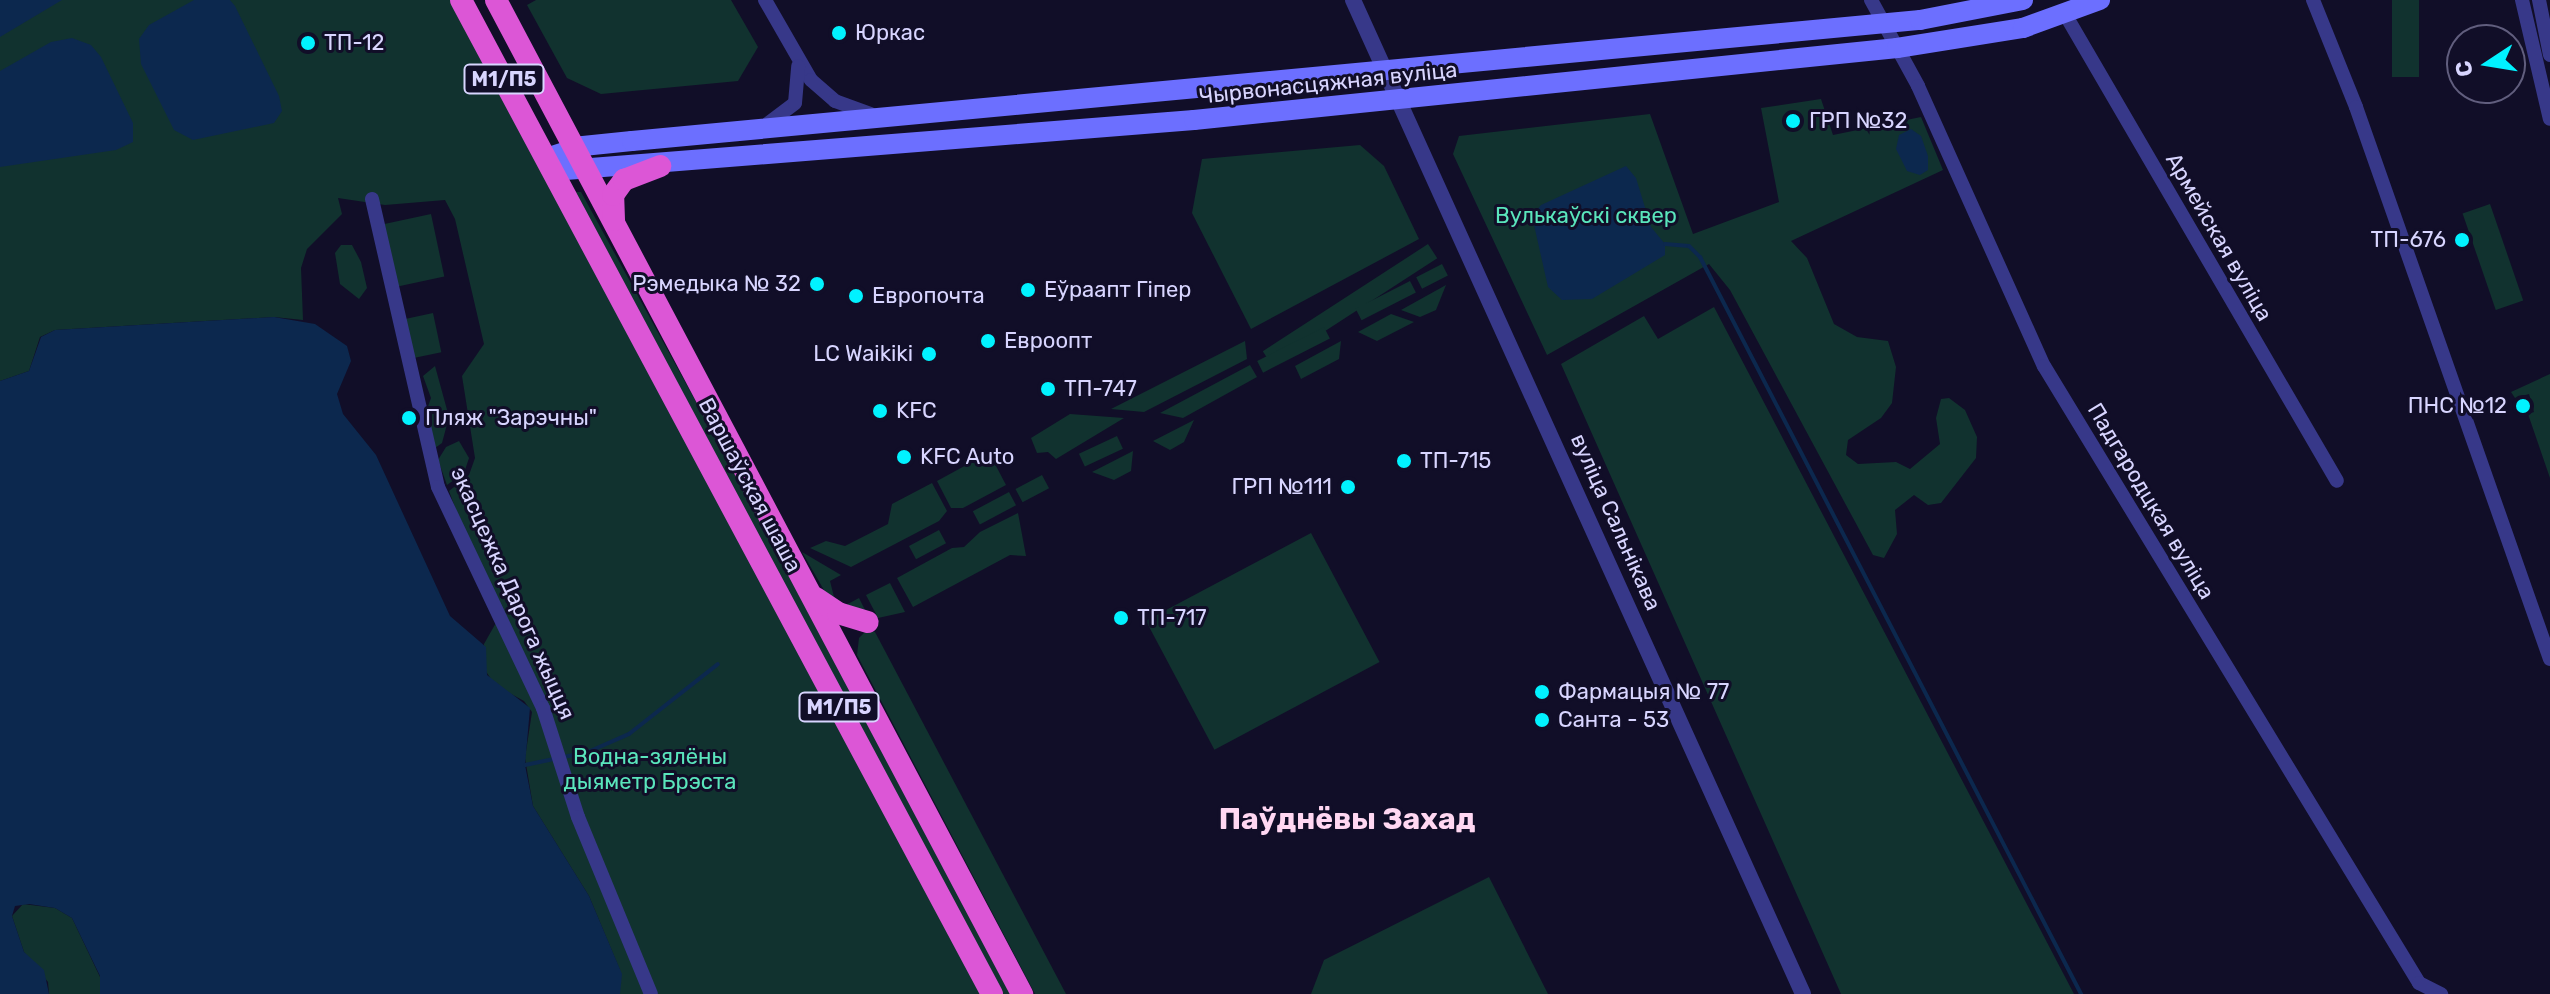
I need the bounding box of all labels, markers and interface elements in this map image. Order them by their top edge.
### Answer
place label: Юркас [855,20,925,46]
marker: Юркас [830,24,848,42]
north arrow [2446,24,2526,104]
place label: ТП-12 [324,30,384,56]
marker: ТП-12 [299,34,317,52]
street label: Чырвонасцяжная вуліца [1198,56,1458,110]
text: С [2449,58,2479,79]
road number: М1/П5 [462,63,546,95]
place label: ГРП №32 [1809,108,1907,134]
marker: ГРП №32 [1784,112,1802,130]
street label: Армейская вуліца [2160,148,2278,326]
park label: Вулькаўскі сквер [1495,203,1677,229]
place label: ТП-676 [2371,227,2446,253]
marker: ТП-676 [2453,231,2471,249]
place label: Рэмедыка № 32 [632,271,801,297]
marker: Рэмедыка № 32 [808,275,826,293]
place label: Еўраапт Гіпер [1044,277,1191,303]
marker: Еўраапт Гіпер [1019,281,1037,299]
place label: Европочта [872,283,985,309]
marker: Европочта [847,287,865,305]
place label: Евроопт [1004,328,1092,354]
marker: Евроопт [979,332,997,350]
place label: LC Waikiki [813,341,913,367]
marker: LC Waikiki [920,345,938,363]
place label: ТП-747 [1064,376,1137,402]
marker: ТП-747 [1039,380,1057,398]
street label: Варшаўская шаша [693,393,807,577]
place label: ПНС №12 [2408,393,2507,419]
marker: ПНС №12 [2514,397,2532,415]
place label: KFC [896,398,937,424]
street label: Падгародцкая вуліца [2082,398,2220,604]
marker: KFC [871,402,889,420]
place label: Пляж "Зарэчны" [425,405,597,431]
marker: Пляж "Зарэчны" [400,409,418,427]
street label: вуліца Сальнікава [1565,430,1667,614]
place label: KFC Auto [920,444,1015,470]
marker: KFC Auto [895,448,913,466]
place label: ТП-715 [1420,448,1491,474]
marker: ТП-715 [1395,452,1413,470]
street label: экасцежка Дарога жыцця [445,463,581,723]
place label: ГРП №111 [1232,474,1332,500]
marker: ГРП №111 [1339,478,1357,496]
place label: ТП-717 [1137,605,1207,631]
marker: ТП-717 [1112,609,1130,627]
place label: Фармацыя № 77 [1558,679,1729,705]
marker: Фармацыя № 77 [1533,683,1551,701]
road number: М1/П5 [797,691,881,723]
place label: Санта - 53 [1558,707,1669,733]
marker: Санта - 53 [1533,711,1551,729]
park label: Водна-зялёны дыяметр Брэста [564,743,736,794]
district label: Паўднёвы Захад [1219,801,1475,837]

